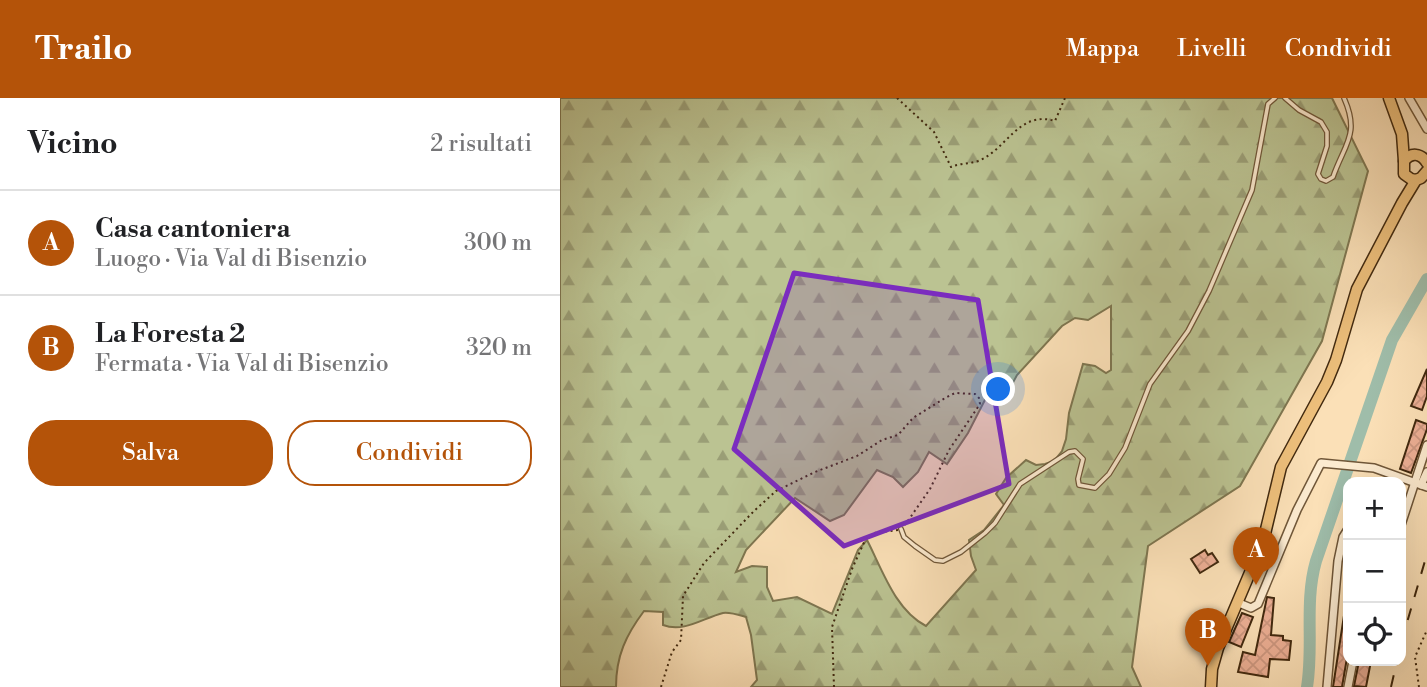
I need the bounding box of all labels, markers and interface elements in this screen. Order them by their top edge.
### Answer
text: Trailo [35,29,132,70]
text: Mappa [1066,34,1139,64]
text: Livelli [1177,34,1247,64]
text: Condividi [1285,34,1392,64]
text: Vicino [28,125,118,163]
text: 2 risultati [430,130,532,158]
text: Casa cantoniera [95,213,290,245]
text: A [43,229,59,257]
text: 300 m [464,229,532,257]
text: Luogo · Via Val di Bisenzio [95,245,367,273]
text: La Foresta 2 [95,318,245,350]
text: B [42,334,60,362]
text: 320 m [466,334,532,362]
text: Fermata · Via Val di Bisenzio [95,350,389,378]
your location [981,372,1015,406]
button: Salva [28,420,273,486]
button: Condividi [287,420,532,486]
map controls [1343,477,1406,666]
button: + [1343,477,1406,540]
pin: A [1233,527,1279,585]
button: − [1343,540,1406,603]
button: locate [1343,603,1406,666]
pin: B [1185,608,1231,666]

